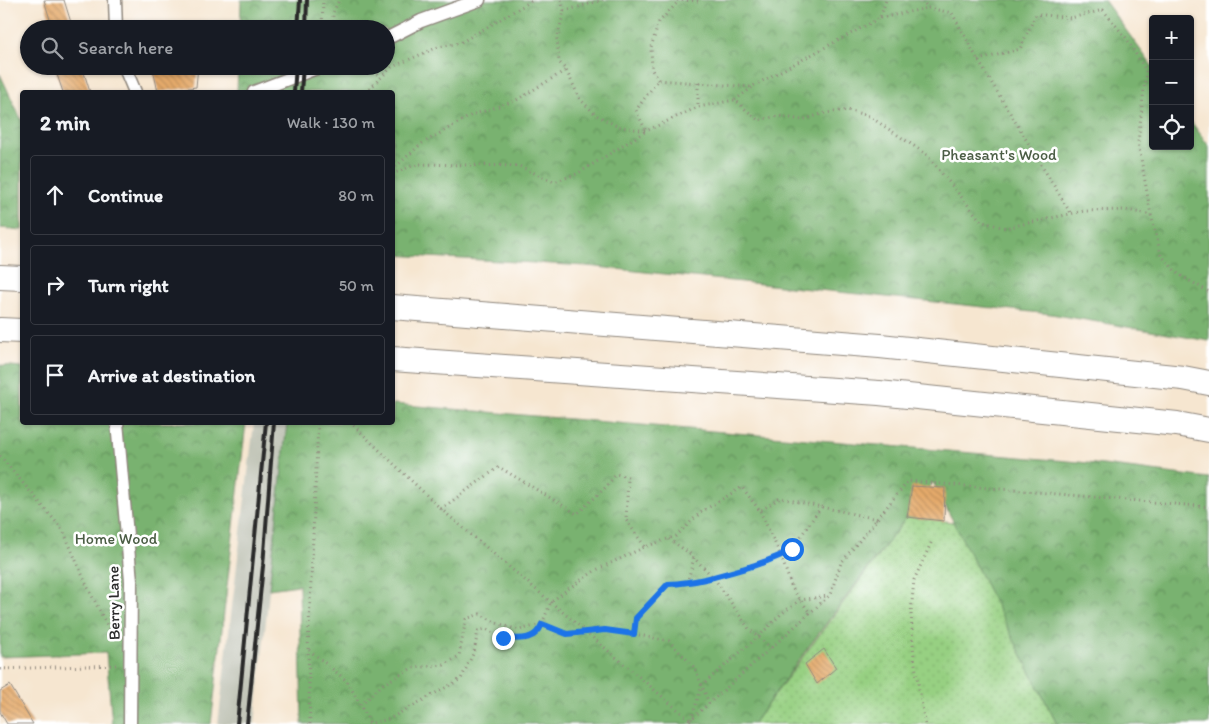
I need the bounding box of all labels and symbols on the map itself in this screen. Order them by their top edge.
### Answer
park label: Pheasant's Wood [941,145,1057,164]
park label: Home Wood [75,529,158,548]
route start [781,538,804,561]
street label: Berry Lane [103,565,124,640]
route end [492,627,515,650]

